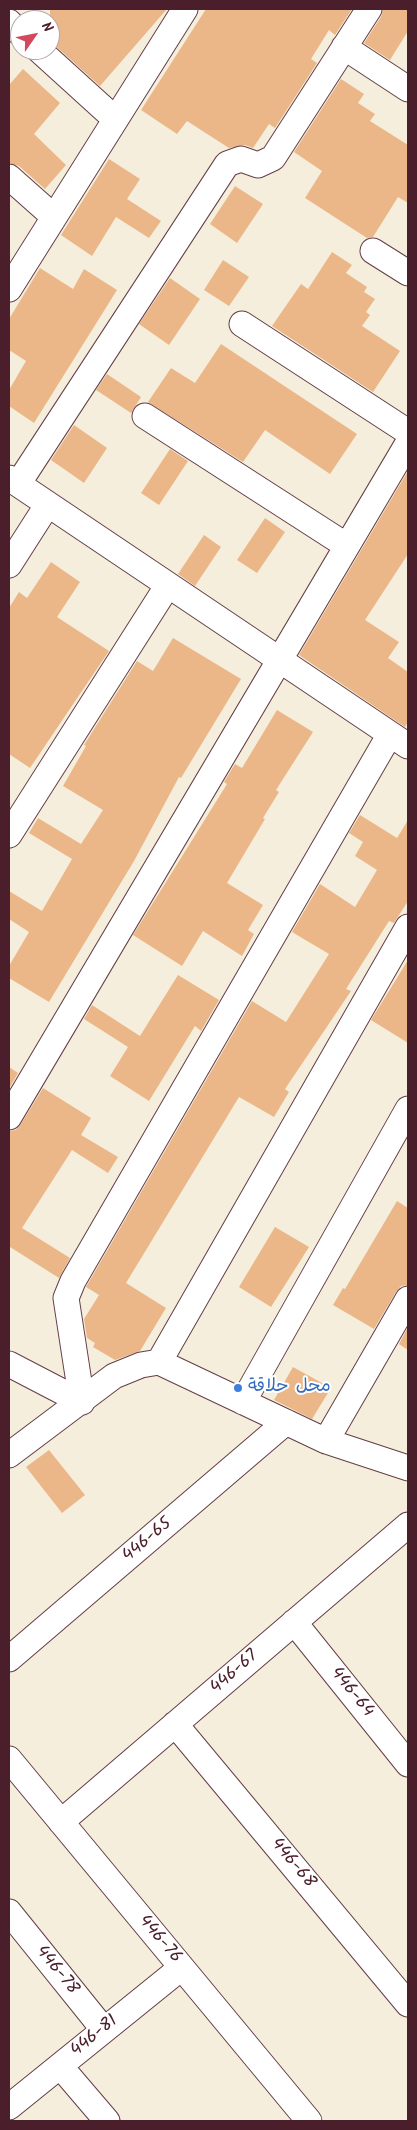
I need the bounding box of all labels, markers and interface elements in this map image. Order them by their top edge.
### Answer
north arrow [10,10,60,60]
text: N [35,18,58,37]
place label: محل حلاقة [248,1377,331,1399]
marker: محل حلاقة [232,1382,244,1394]
street label: 446-65 [119,1514,177,1568]
street label: 446-67 [207,1646,263,1700]
street label: 446-64 [324,1664,378,1722]
street label: 446-68 [265,1834,319,1894]
street label: 446-76 [133,1911,185,1969]
street label: 446-78 [30,1942,82,2000]
street label: 446-81 [67,2011,123,2063]

